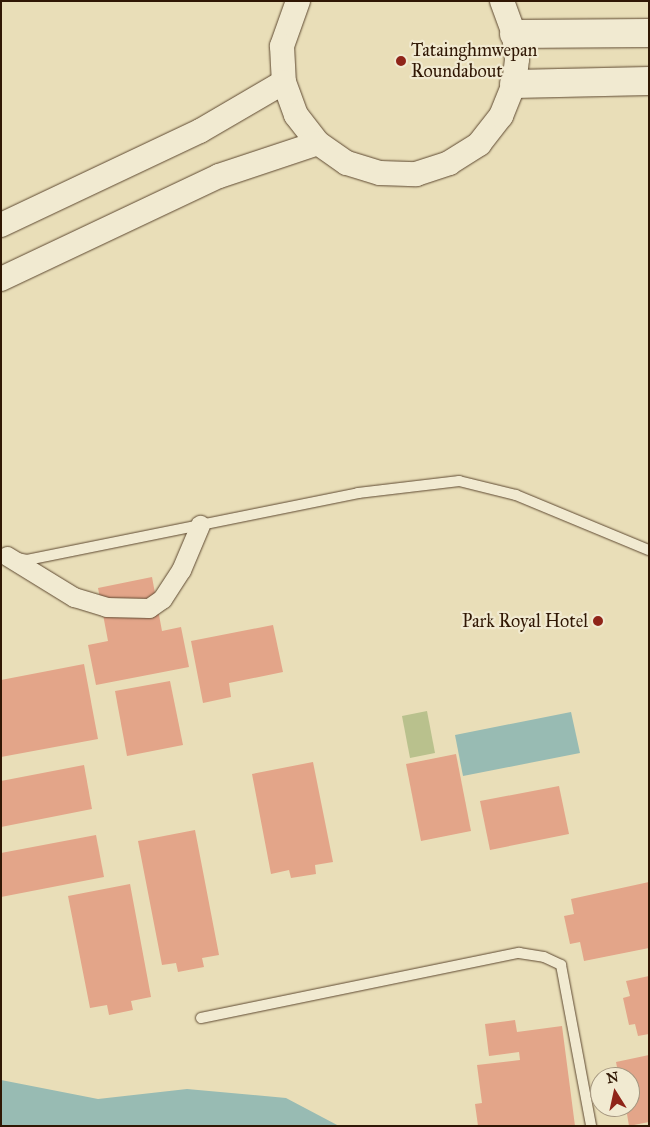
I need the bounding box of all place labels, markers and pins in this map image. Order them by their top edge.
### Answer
place label: Tatainghmwepan Roundabout [411,40,537,82]
marker: Tatainghmwepan Roundabout [395,55,407,67]
place label: Park Royal Hotel [462,610,588,632]
marker: Park Royal Hotel [592,615,604,627]

